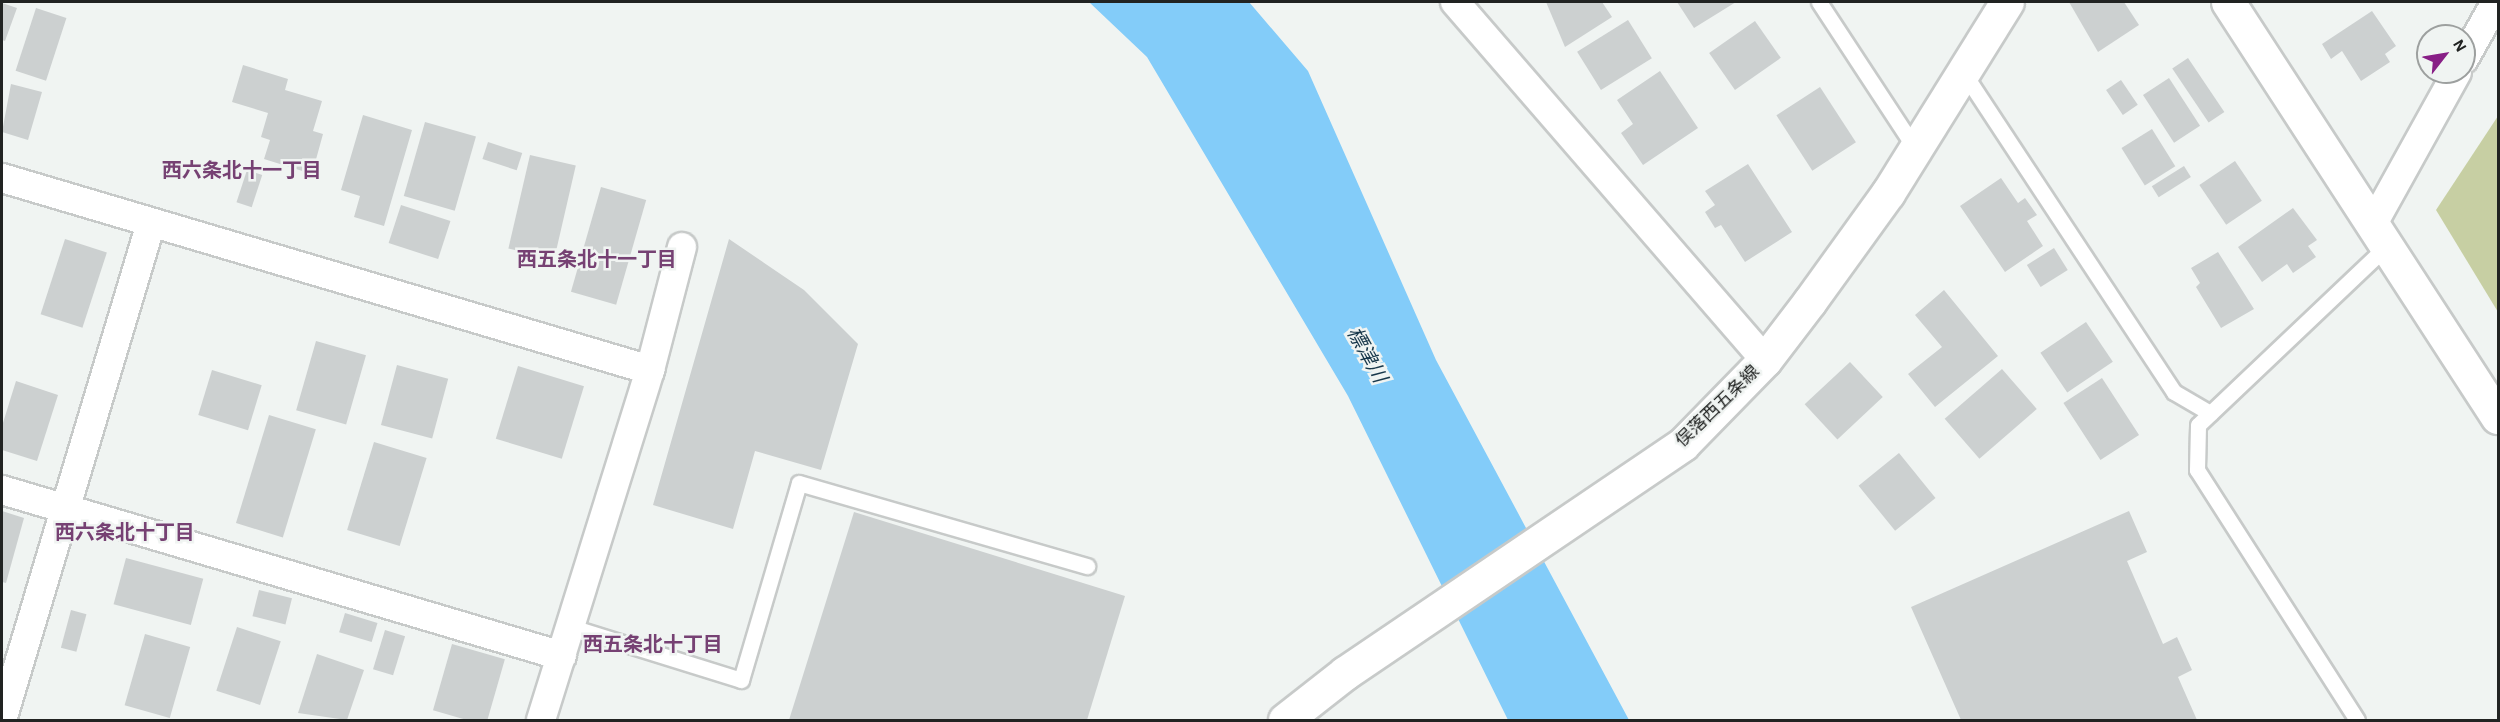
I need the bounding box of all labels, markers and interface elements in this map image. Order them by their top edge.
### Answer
north arrow [2416,24,2476,84]
text: N [2450,37,2469,55]
district label: 西六条北十一丁目 [162,159,322,183]
district label: 西五条北十一丁目 [517,248,677,272]
water label: 標津川 [1341,323,1391,387]
street label: 俣落西五条線 [1672,362,1764,452]
district label: 西六条北十丁目 [55,521,195,545]
district label: 西五条北十丁目 [583,633,723,657]

